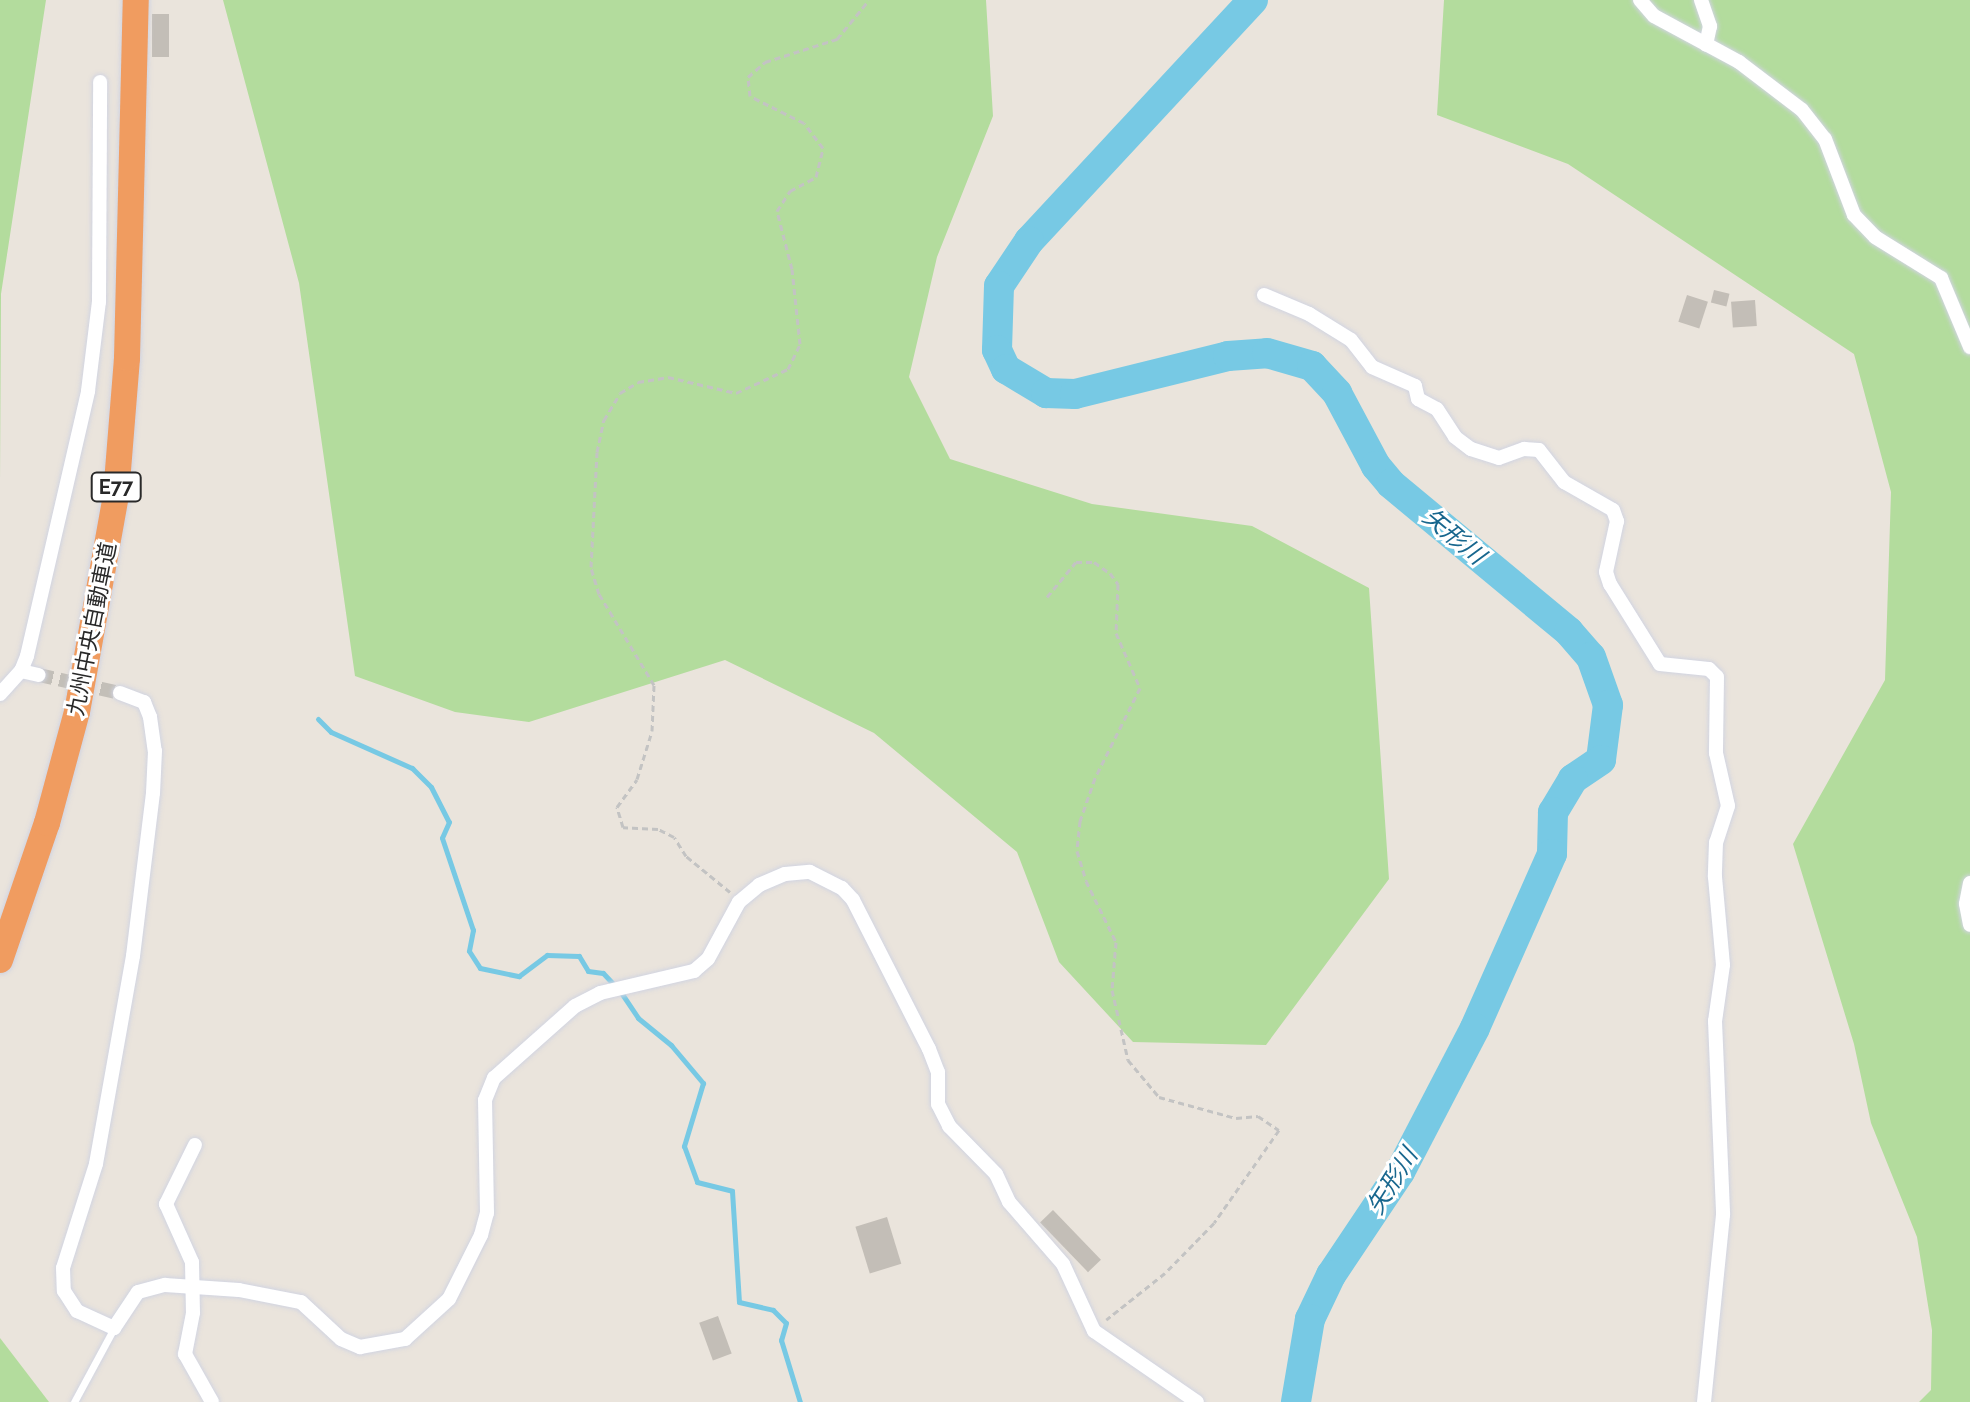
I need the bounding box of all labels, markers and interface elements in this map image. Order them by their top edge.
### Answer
road number: E77 [90,471,142,503]
water label: 矢形川 [1417,502,1491,570]
street label: 九州中央自動車道 [62,540,122,718]
water label: 矢形川 [1361,1143,1423,1219]

